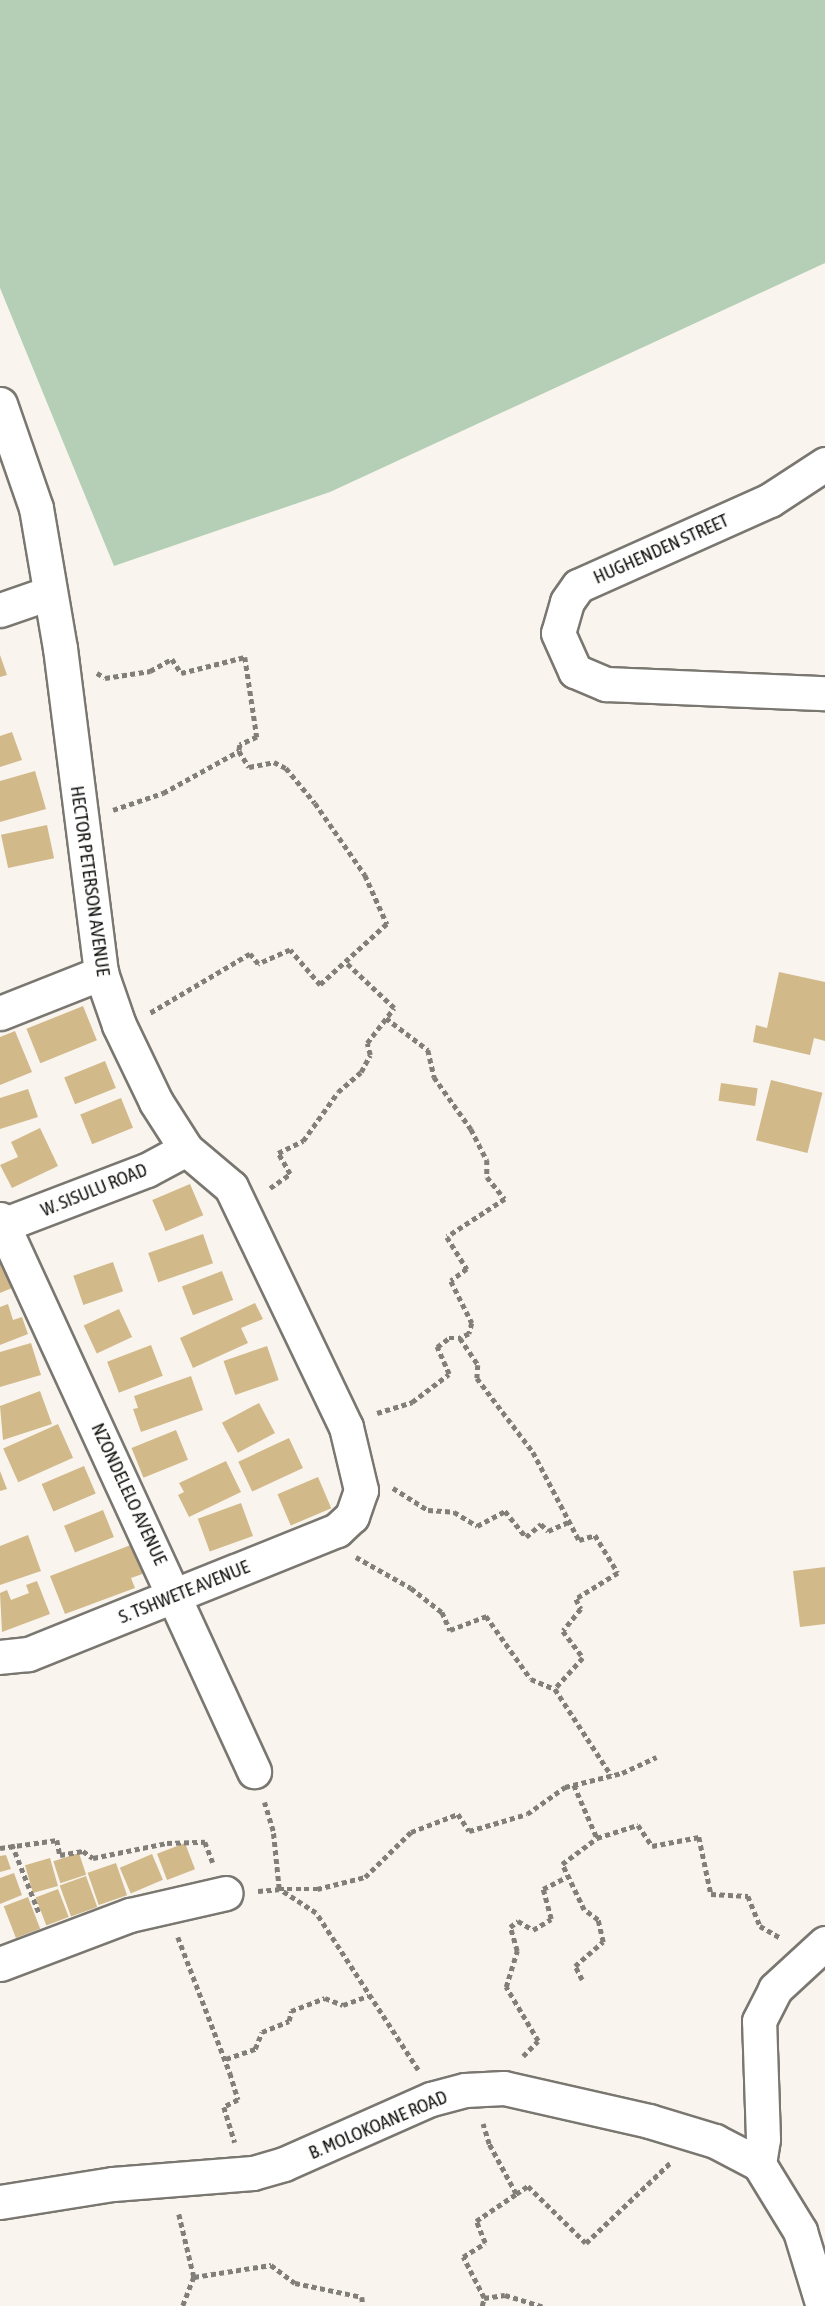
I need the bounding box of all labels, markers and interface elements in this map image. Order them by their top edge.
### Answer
street label: HUGHENDEN STREET [590,509,732,589]
street label: HECTOR PETERSON AVENUE [65,784,115,978]
street label: W. SISULU ROAD [38,1158,150,1222]
street label: NZONDELELO AVENUE [86,1420,172,1568]
street label: S. TSHWETE AVENUE [115,1555,253,1629]
street label: B. MOLOKOANE ROAD [305,2086,451,2164]

